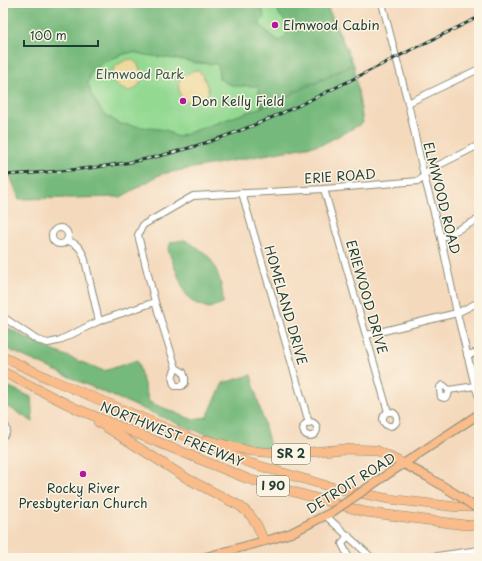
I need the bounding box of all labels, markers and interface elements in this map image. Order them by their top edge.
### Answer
place label: Elmwood Cabin [283,15,380,34]
marker: Elmwood Cabin [270,20,280,30]
scale bar [24,22,98,48]
text: 100 m [30,26,67,44]
park label: Elmwood Park [96,64,184,83]
place label: Don Kelly Field [191,91,284,110]
marker: Don Kelly Field [178,96,188,106]
street label: ELMWOOD ROAD [419,140,466,256]
street label: ERIE ROAD [304,164,377,187]
street label: ERIEWOOD DRIVE [342,238,393,356]
street label: HOMELAND DRIVE [260,243,313,367]
street label: NORTHWEST FREEWAY [98,396,247,471]
road number: SR 2 [272,444,310,464]
street label: DETROIT ROAD [303,448,399,518]
marker: Rocky River Presbyterian Church [78,469,88,479]
road number: I 90 [257,476,289,496]
place label: Rocky River Presbyterian Church [18,478,148,512]

